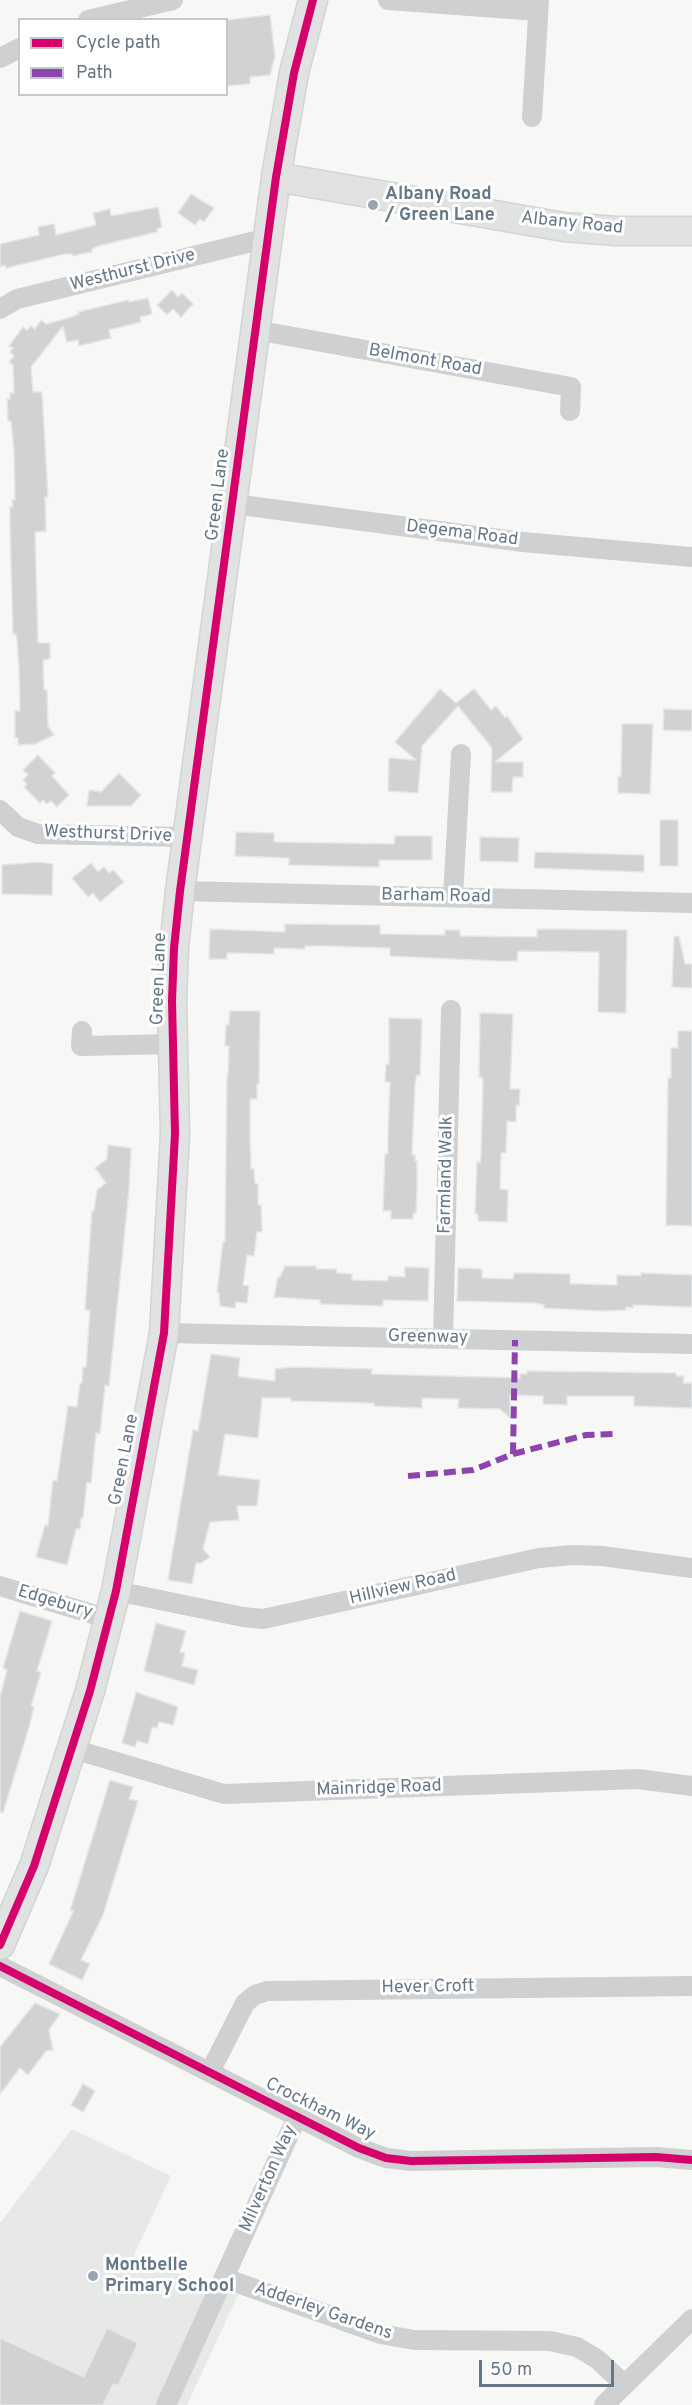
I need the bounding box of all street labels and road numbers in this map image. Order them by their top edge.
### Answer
street label: Albany Road [520,208,624,240]
street label: Westhurst Drive [68,245,198,297]
street label: Belmont Road [367,340,483,382]
street label: Green Lane [203,448,235,542]
street label: Degema Road [405,516,519,552]
street label: Westhurst Drive [44,822,172,848]
street label: Barham Road [381,885,491,909]
street label: Green Lane [148,932,172,1026]
street label: Farmland Walk [435,1116,459,1234]
street label: Greenway [388,1327,468,1349]
street label: Green Lane [106,1412,144,1508]
street label: Hillview Road [348,1565,458,1611]
street label: Edgebury [15,1581,95,1625]
street label: Mainridge Road [316,1776,442,1802]
street label: Hever Croft [381,1976,475,2000]
street label: Crockham Way [261,2074,379,2146]
street label: Milverton Way [236,2122,302,2236]
street label: Adderley Gardens [251,2278,395,2346]

